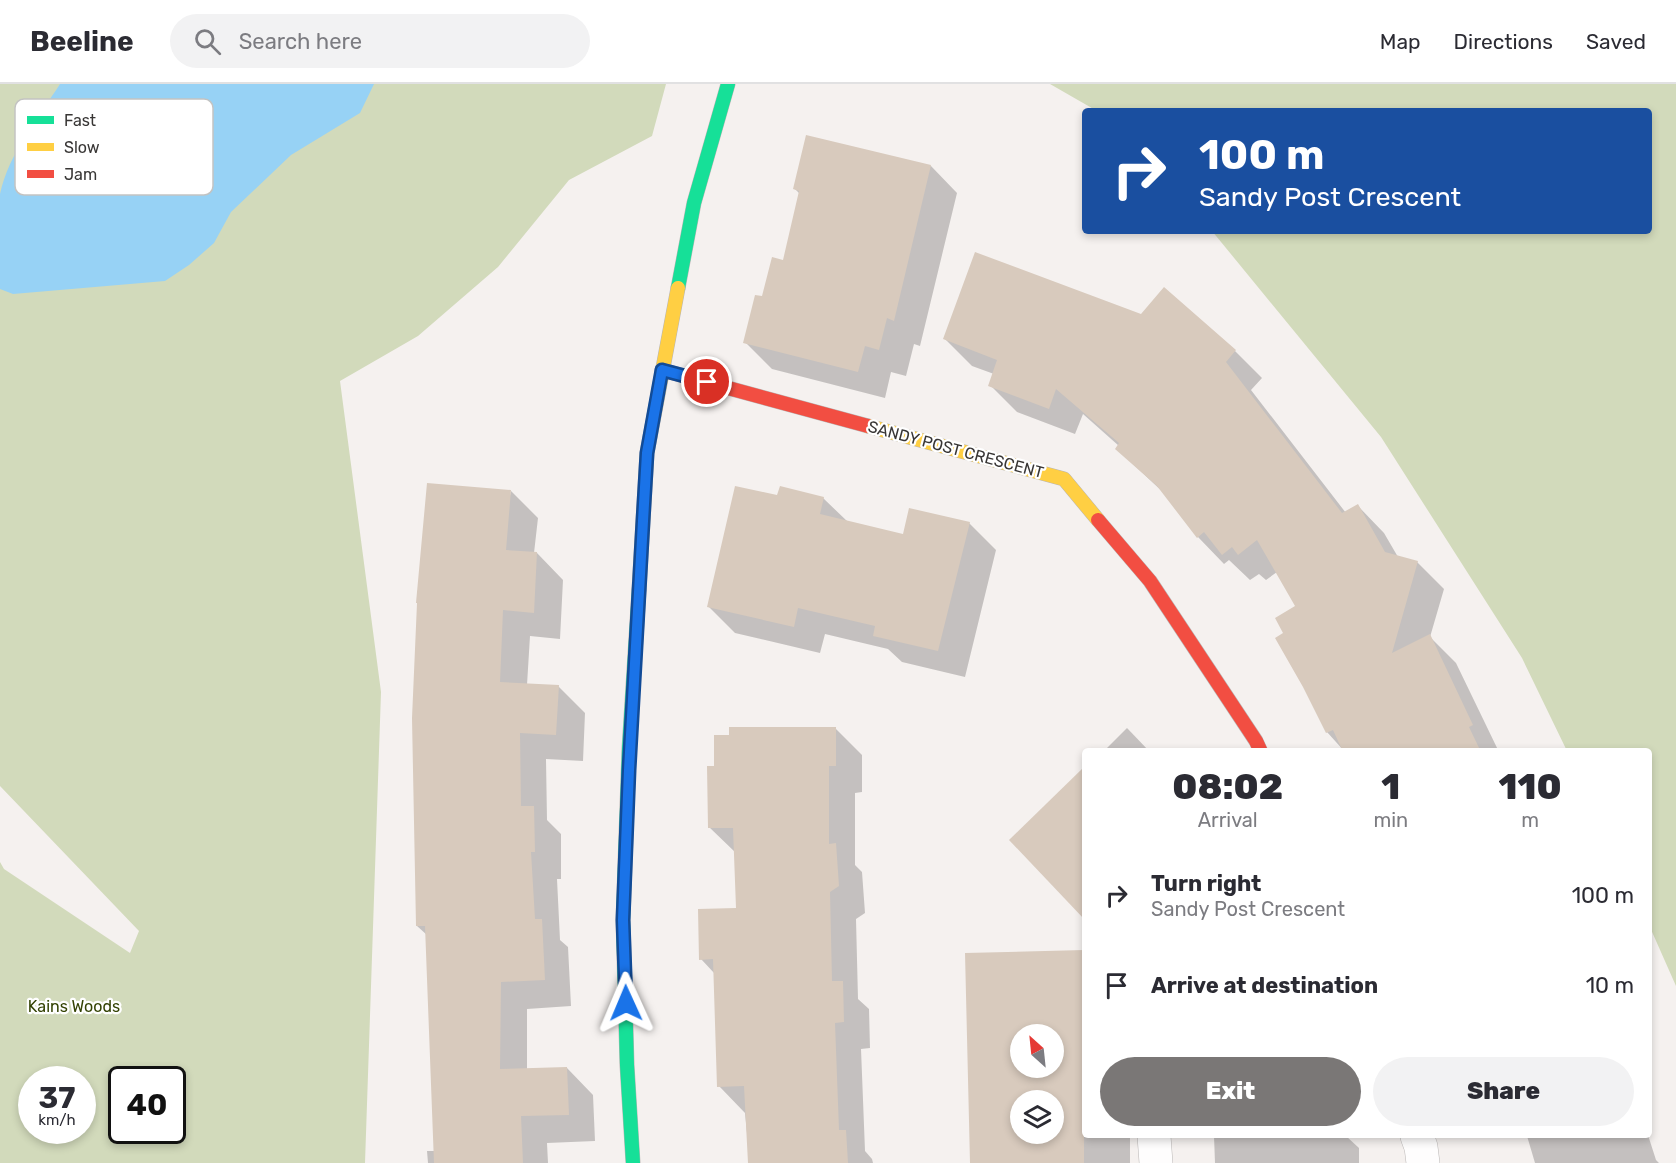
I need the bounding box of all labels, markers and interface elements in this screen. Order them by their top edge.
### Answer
search box [170,14,590,68]
text: Beeline [30,25,134,58]
icon: search [191,25,224,58]
text: Search here [239,28,362,55]
text: Map [1380,29,1421,54]
text: Directions [1454,29,1553,54]
text: Saved [1586,29,1646,54]
legend [15,99,213,195]
text: Fast [64,111,96,130]
text: 100 m [1199,130,1324,180]
icon: right [1100,132,1178,210]
text: Slow [64,138,100,157]
text: Jam [64,165,97,184]
text: Sandy Post Crescent [1199,181,1461,213]
pin [681,356,732,407]
icon: arrive [690,365,723,398]
street label: SANDY POST CRESCENT [866,417,1046,482]
text: 08:02 [1172,765,1283,808]
text: 1 [1381,765,1400,808]
text: 110 [1499,765,1562,808]
text: Arrival [1198,808,1258,832]
text: min [1373,808,1408,832]
text: m [1521,808,1539,832]
text: Turn right [1151,870,1261,897]
icon: right [1100,879,1133,912]
text: 100 m [1572,882,1634,909]
text: Sandy Post Crescent [1151,897,1345,921]
icon: arrive [1100,969,1133,1002]
position arrow [594,971,658,1035]
text: Arrive at destination [1151,972,1378,999]
text: 10 m [1586,972,1634,999]
park label: Kains Woods [28,997,120,1016]
north arrow [1010,1024,1064,1078]
map controls [1010,1024,1064,1144]
button: Exit [1100,1057,1361,1126]
button: Share [1373,1057,1634,1126]
speed limit sign: 40 [108,1066,186,1144]
text: 37 [39,1080,75,1116]
button: layers [1010,1090,1064,1144]
text: km/h [38,1111,76,1129]

